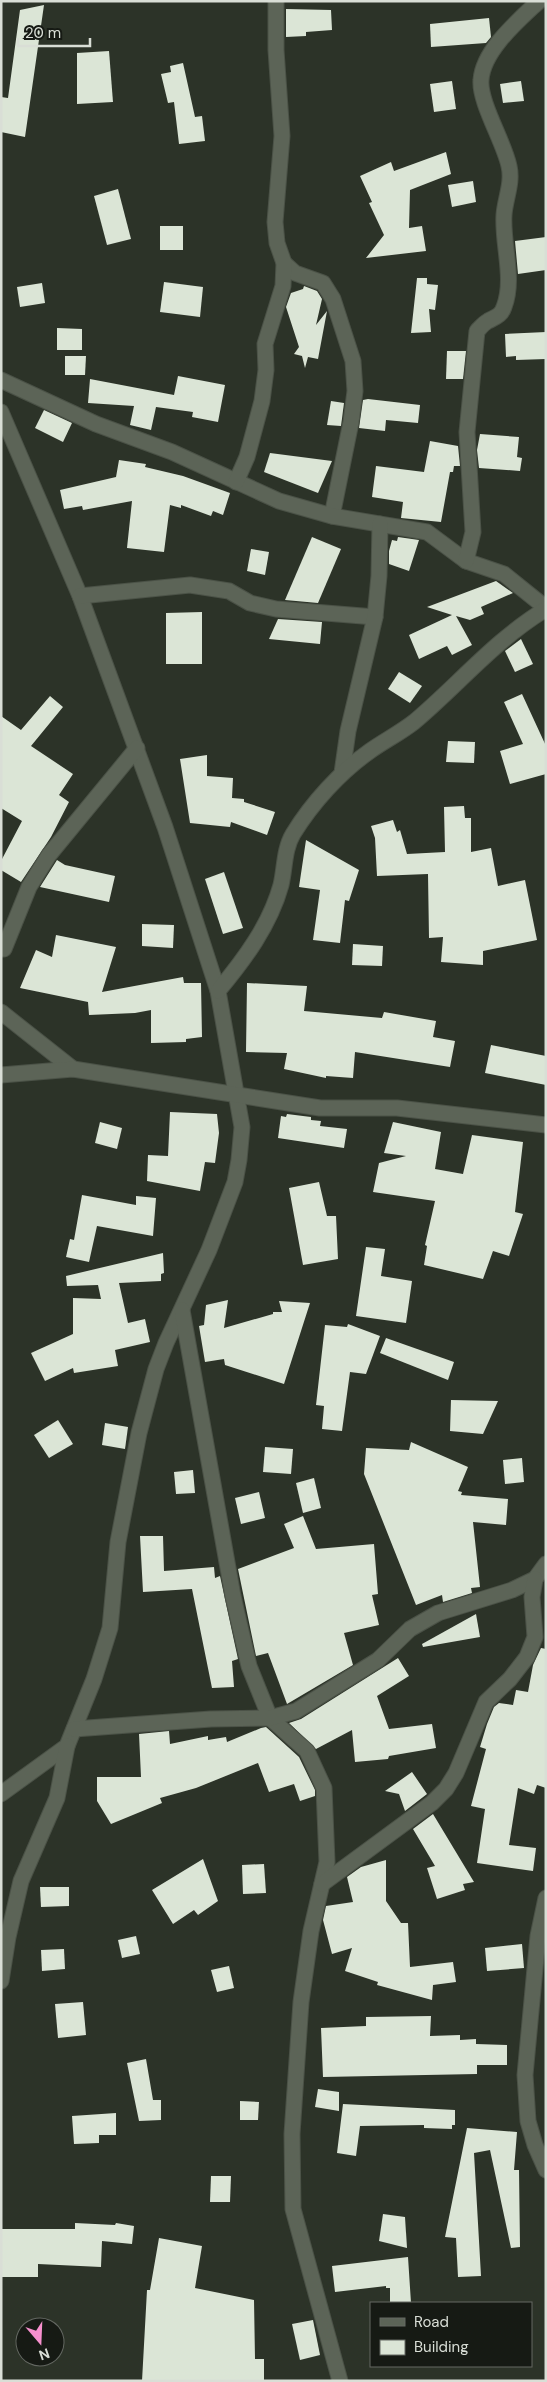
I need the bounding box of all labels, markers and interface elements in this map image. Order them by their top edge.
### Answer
scale bar [18,15,90,47]
text: 20 m [25,23,61,43]
legend [370,2302,532,2367]
text: Road [414,2312,449,2332]
north arrow [15,2317,65,2367]
text: Building [414,2337,469,2357]
text: N [36,2344,52,2364]

